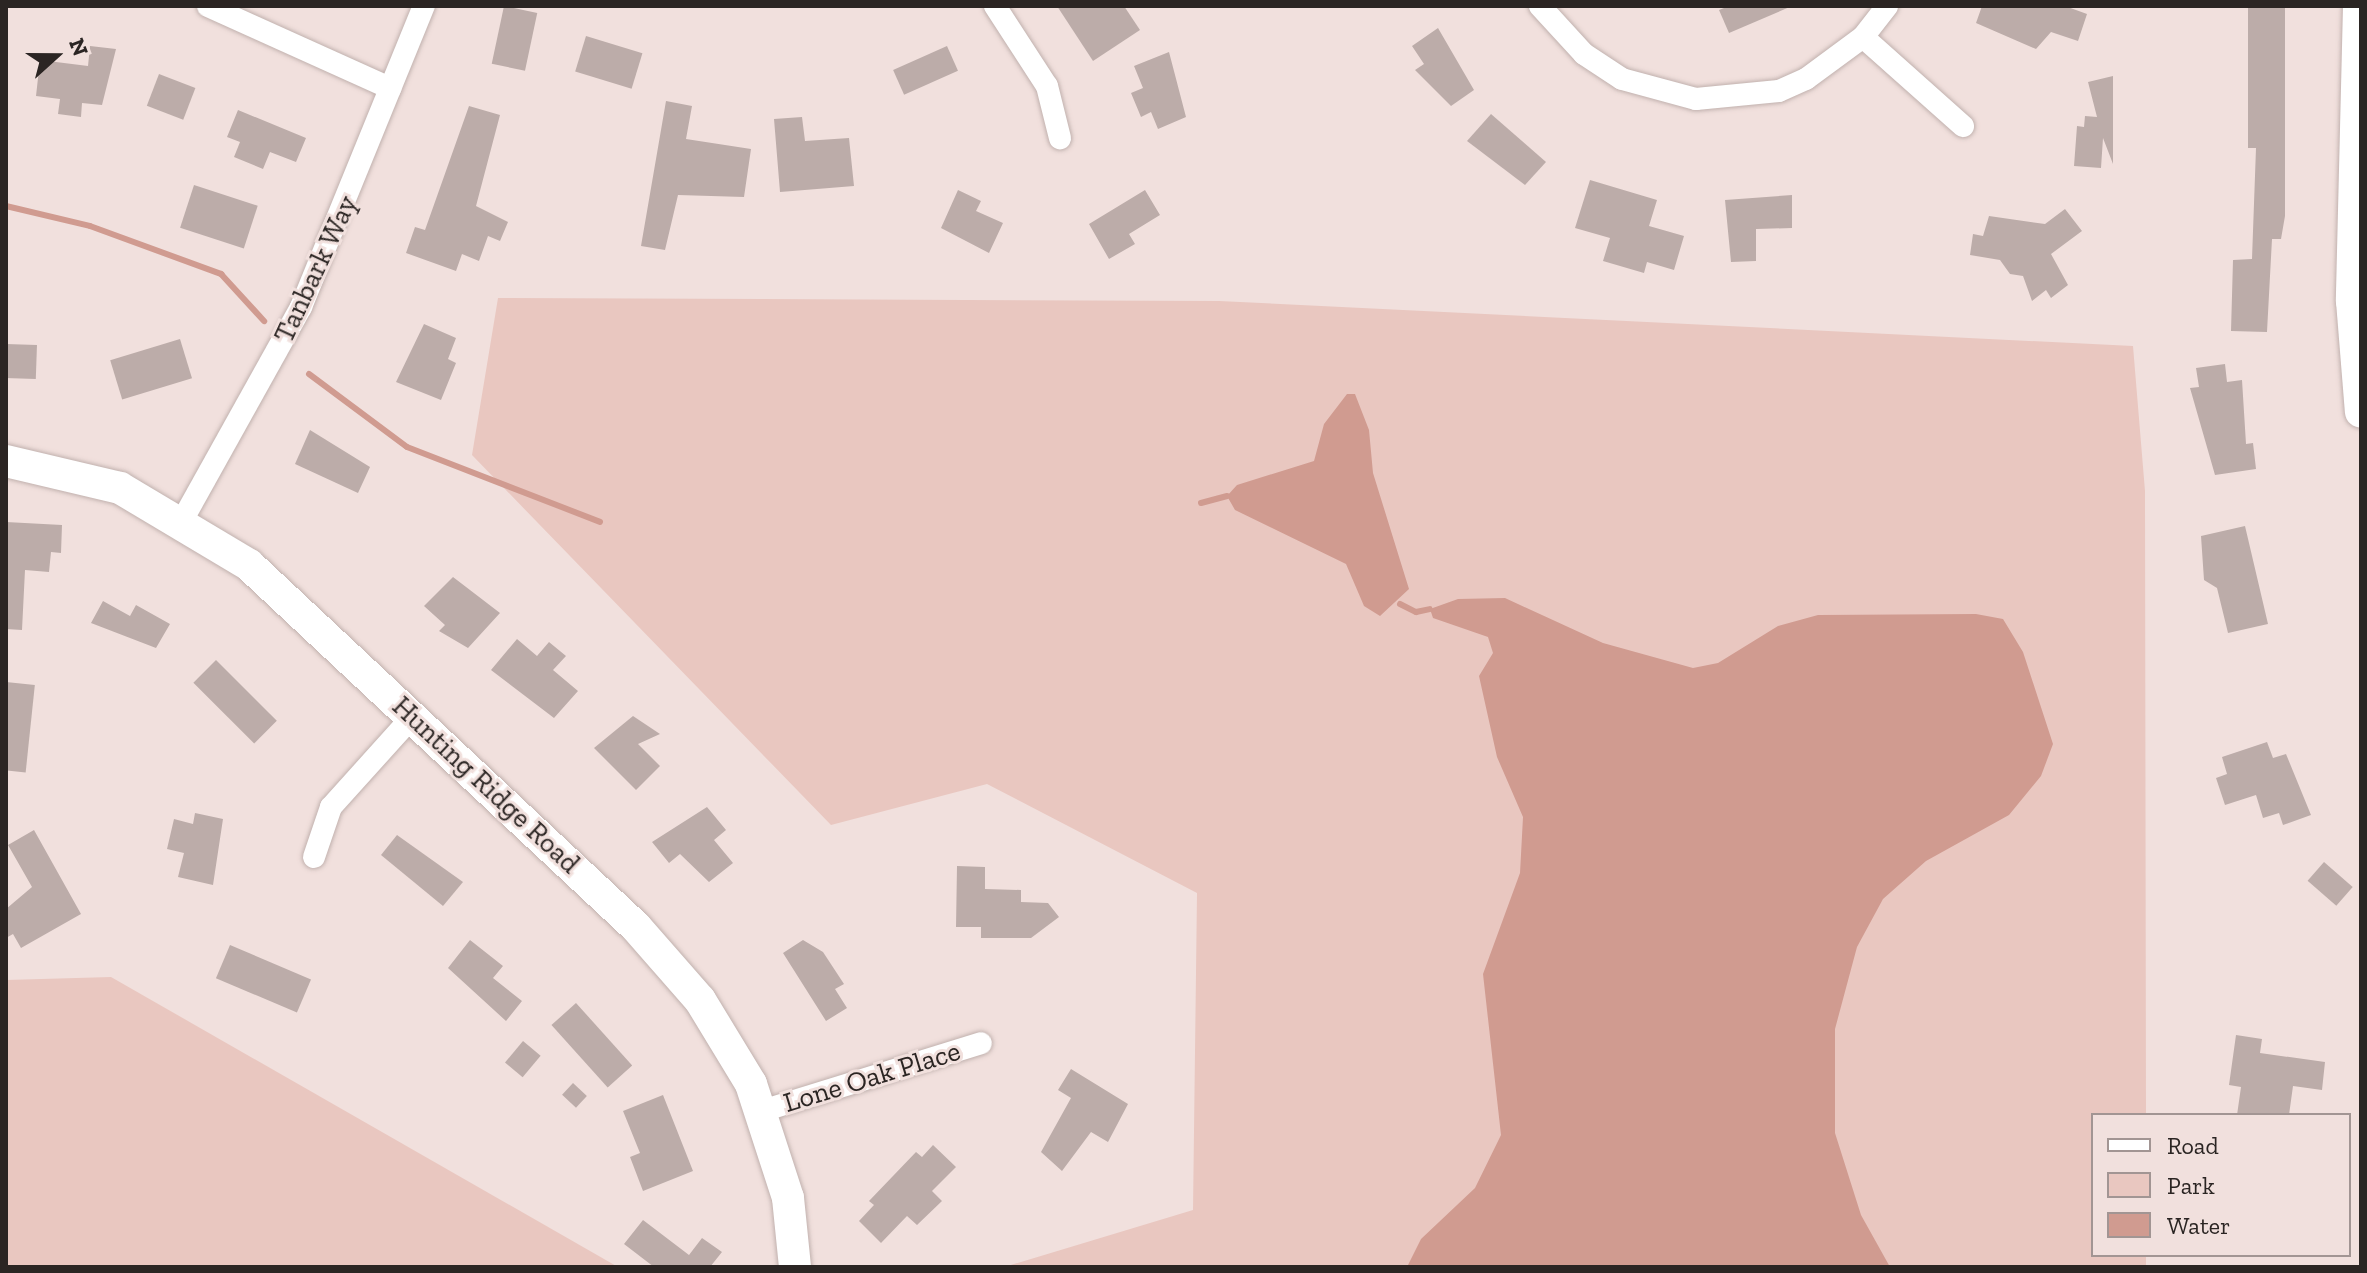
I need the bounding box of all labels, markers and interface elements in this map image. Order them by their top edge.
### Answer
north arrow [16,16,96,96]
text: N [63,35,94,60]
street label: Tanbark Way [267,190,365,348]
street label: Hunting Ridge Road [385,690,587,880]
street label: Lone Oak Place [780,1034,964,1120]
legend [2091,1113,2351,1257]
text: Road [2167,1131,2219,1160]
text: Park [2167,1171,2215,1200]
text: Water [2167,1211,2230,1240]

